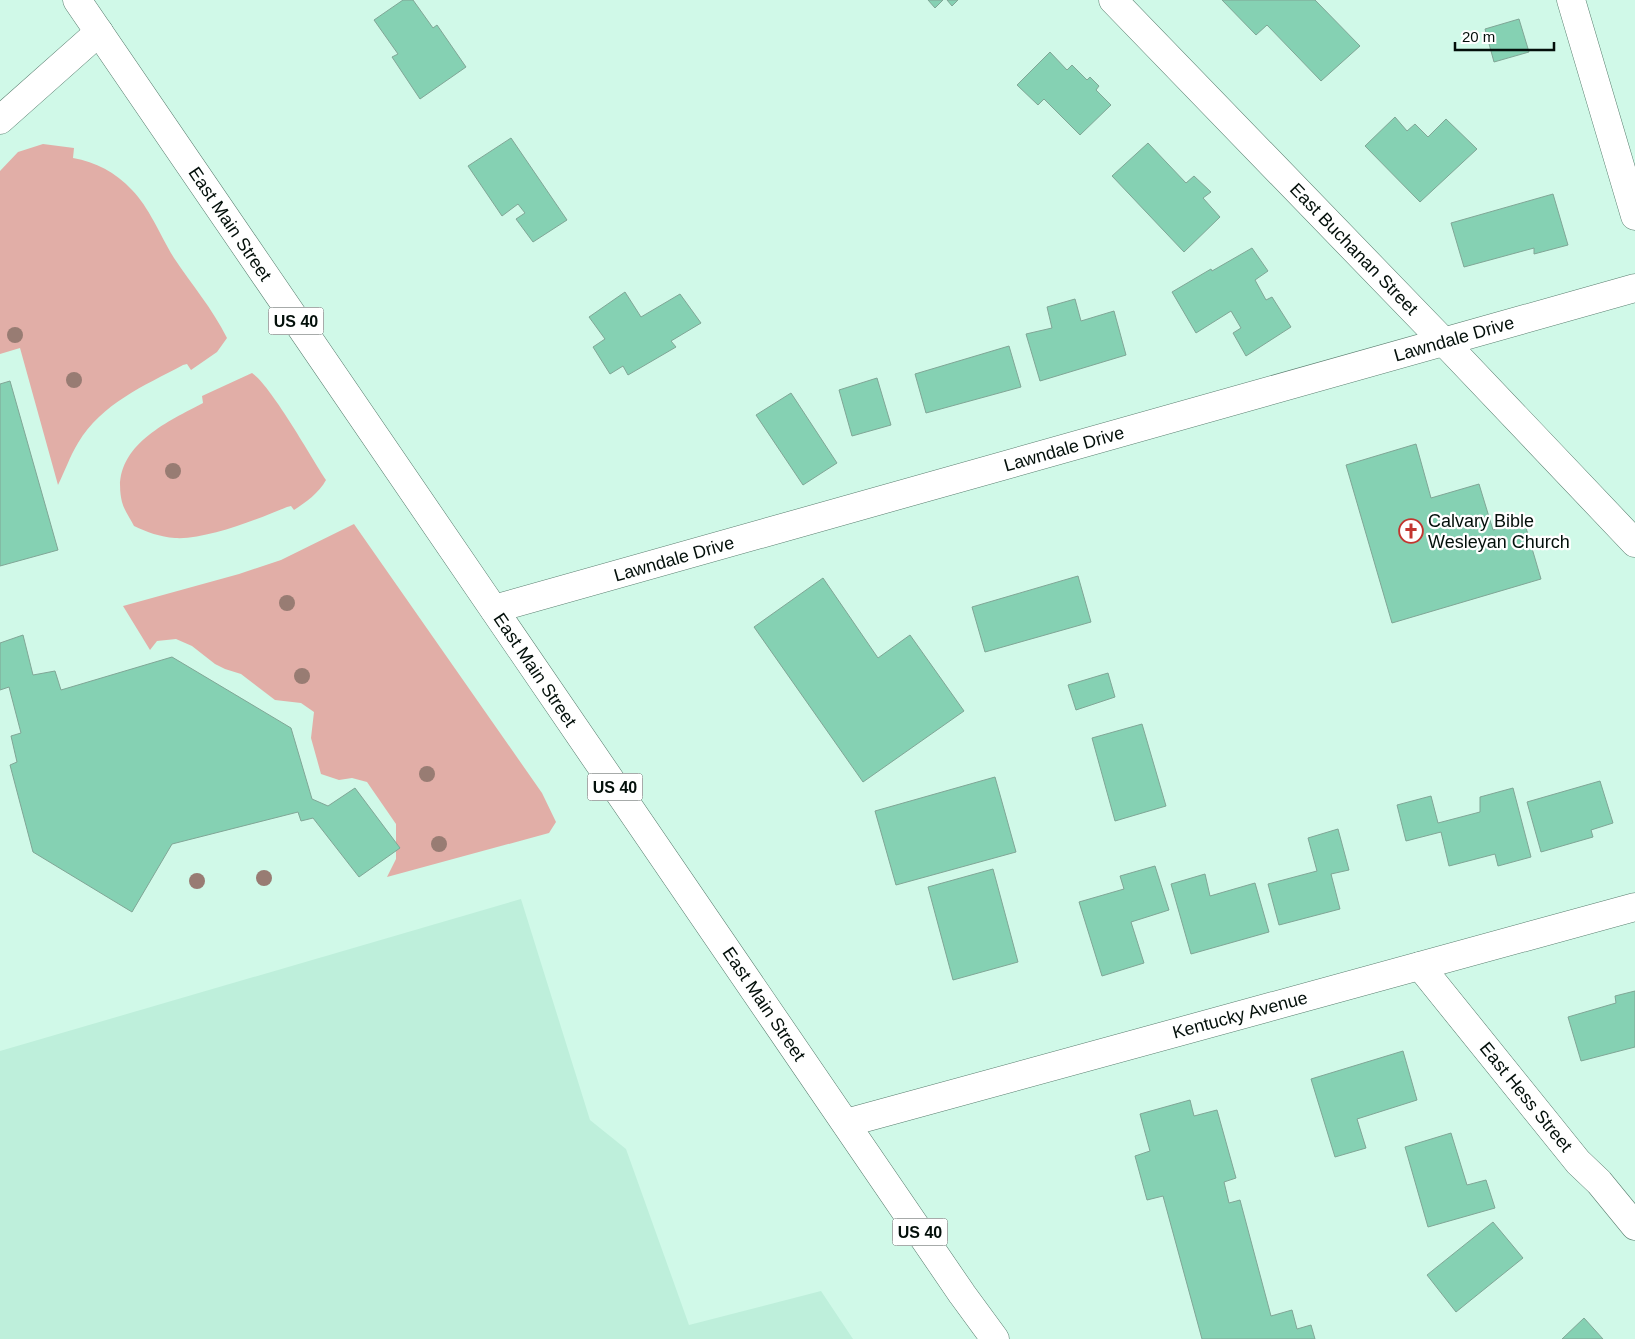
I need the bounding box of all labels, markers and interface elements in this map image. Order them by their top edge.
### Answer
scale bar [1455,20,1554,52]
text: 20 m [1462,28,1495,45]
street label: East Main Street [185,163,275,285]
street label: East Buchanan Street [1286,179,1422,319]
road number: US 40 [268,308,324,334]
street label: Lawndale Drive [1392,312,1516,366]
street label: Lawndale Drive [1002,422,1126,476]
place label: Calvary Bible Wesleyan Church [1428,511,1570,552]
church icon: Calvary Bible Wesleyan Church [1398,518,1424,544]
street label: Lawndale Drive [612,532,736,586]
street label: East Main Street [490,609,580,731]
road number: US 40 [588,774,642,800]
street label: East Main Street [719,943,809,1065]
street label: Kentucky Avenue [1170,987,1310,1043]
street label: East Hess Street [1476,1038,1576,1156]
road number: US 40 [892,1218,948,1246]

